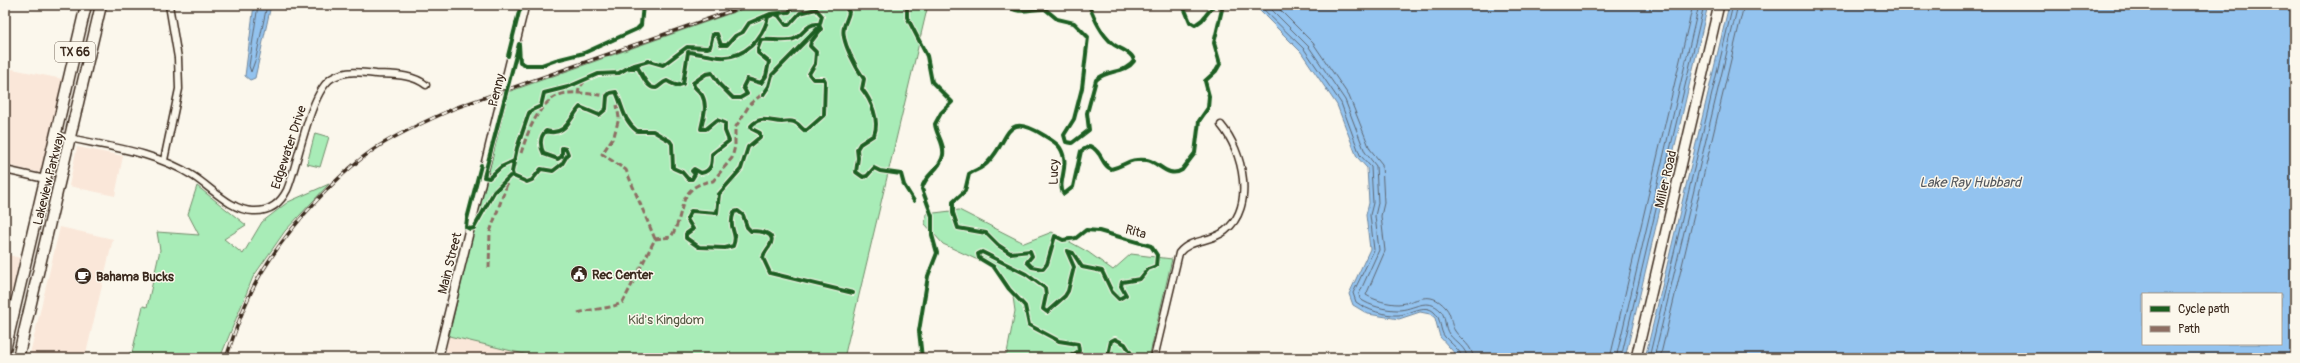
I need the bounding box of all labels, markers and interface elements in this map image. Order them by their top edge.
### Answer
road number: TX 66 [55,42,95,62]
street label: Penny [485,72,509,108]
street label: Edgewater Drive [268,103,310,191]
street label: Lakeview Parkway [30,131,68,227]
street label: Miller Road [1652,149,1680,210]
street label: Lucy [1046,158,1062,185]
water label: Lake Ray Hubbard [1919,174,2023,191]
street label: Rita [1123,221,1148,243]
street label: Main Street [435,230,466,296]
public building icon: Rec Center [569,264,589,284]
cafe icon: Bahama Bucks [73,266,93,286]
place label: Rec Center [592,267,653,283]
place label: Bahama Bucks [96,269,174,285]
legend [2142,293,2282,345]
text: Cycle path [2178,302,2230,317]
park label: Kid's Kingdom [628,312,704,328]
text: Path [2178,322,2200,337]

